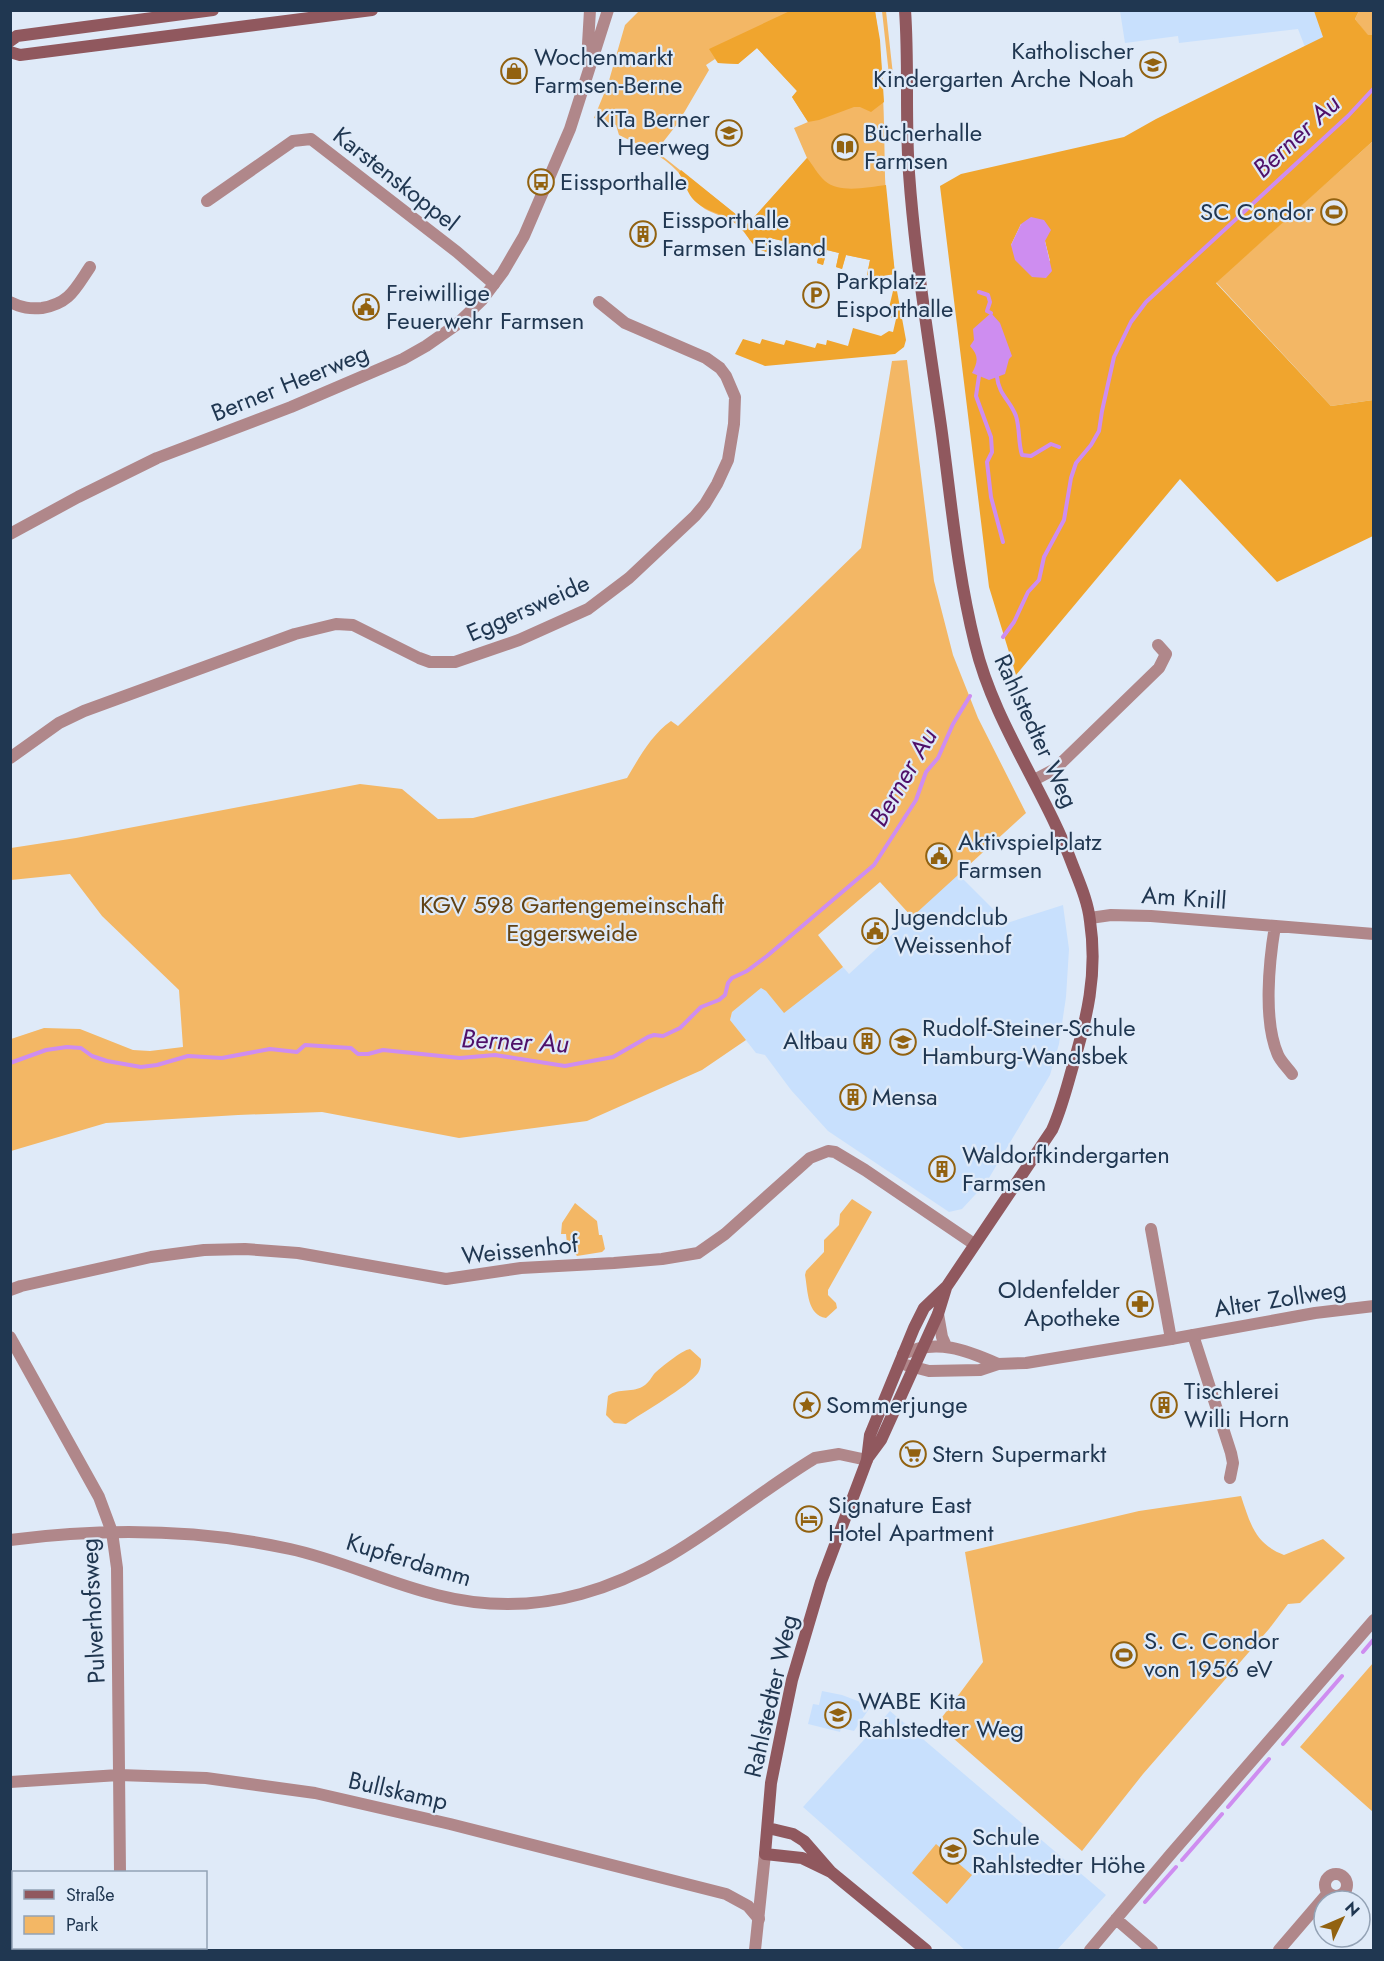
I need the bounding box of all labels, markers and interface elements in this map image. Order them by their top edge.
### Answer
place label: Katholischer Kindergarten Arche Noah [873,33,1135,96]
place label: Wochenmarkt Farmsen-Berne [534,39,682,102]
school or university icon: Katholischer Kindergarten Arche Noah [1138,50,1168,80]
shop icon: Wochenmarkt Farmsen-Berne [499,56,529,86]
water label: Berner Au [1244,85,1348,187]
place label: KiTa Berner Heerweg [596,101,711,164]
place label: Bücherhalle Farmsen [864,115,982,178]
street label: Karstenskoppel [326,118,467,239]
school or university icon: KiTa Berner Heerweg [714,118,744,148]
library icon: Bücherhalle Farmsen [830,132,860,162]
place label: Eissporthalle [560,164,687,199]
bus stop icon: Eissporthalle [526,167,556,197]
place label: SC Condor [1200,194,1315,229]
sports icon: SC Condor [1319,197,1349,227]
place label: Eissporthalle Farmsen Eisland [662,202,826,265]
building icon: Eissporthalle Farmsen Eisland [628,219,658,249]
place label: Parkplatz Eisporthalle [836,263,953,326]
place label: Freiwillige Feuerwehr Farmsen [386,275,584,338]
parking icon: Parkplatz Eisporthalle [801,280,831,310]
public building icon: Freiwillige Feuerwehr Farmsen [351,292,381,322]
street label: Berner Heerweg [206,335,374,430]
street label: Eggersweide [461,565,595,650]
street label: Rahlstedter Weg [986,648,1087,813]
water label: Berner Au [860,721,946,833]
place label: Aktivspielplatz Farmsen [958,824,1102,887]
public building icon: Aktivspielplatz Farmsen [924,841,954,871]
street label: Am Knill [1140,877,1228,918]
park label: KGV 598 Gartengemeinschaft Eggersweide [420,887,724,950]
place label: Jugendclub Weissenhof [891,899,1012,962]
public building icon: Jugendclub Weissenhof [860,916,890,946]
place label: Rudolf-Steiner-Schule Hamburg-Wandsbek [922,1010,1136,1073]
water label: Berner Au [460,1019,570,1063]
place label: Altbau [783,1023,848,1058]
building icon: Altbau [852,1026,882,1056]
school or university icon: Rudolf-Steiner-Schule Hamburg-Wandsbek [888,1027,918,1057]
place label: Mensa [872,1079,938,1114]
building icon: Mensa [838,1082,868,1112]
place label: Waldorfkindergarten Farmsen [962,1137,1170,1200]
building icon: Waldorfkindergarten Farmsen [927,1154,957,1184]
street label: Weissenhof [460,1226,581,1273]
street label: Alter Zollweg [1211,1271,1349,1326]
place label: Oldenfelder Apotheke [998,1272,1121,1335]
pharmacy icon: Oldenfelder Apotheke [1125,1289,1155,1319]
place label: Tischlerei Willi Horn [1184,1373,1290,1436]
place label: Sommerjunge [826,1387,968,1422]
place icon: Sommerjunge [792,1390,822,1420]
building icon: Tischlerei Willi Horn [1149,1390,1179,1420]
place label: Stern Supermarkt [932,1436,1106,1471]
supermarket icon: Stern Supermarkt [898,1439,928,1469]
place label: Signature East Hotel Apartment [828,1487,994,1550]
hotel icon: Signature East Hotel Apartment [794,1504,824,1534]
street label: Kupferdamm [342,1524,476,1595]
street label: Pulverhofsweg [71,1537,114,1685]
street label: Rahlstedter Weg [735,1611,806,1781]
place label: S. C. Condor von 1956 eV [1144,1623,1280,1686]
sports icon: S. C. Condor von 1956 eV [1109,1640,1139,1670]
place label: WABE Kita Rahlstedter Weg [858,1683,1024,1746]
school or university icon: WABE Kita Rahlstedter Weg [823,1700,853,1730]
street label: Bullskamp [345,1762,451,1819]
place label: Schule Rahlstedter Höhe [972,1819,1145,1882]
school or university icon: Schule Rahlstedter Höhe [938,1836,968,1866]
legend [12,1871,207,1949]
text: Straße [66,1882,114,1908]
north arrow [1312,1889,1372,1949]
text: N [1340,1896,1365,1921]
text: Park [66,1912,98,1938]

